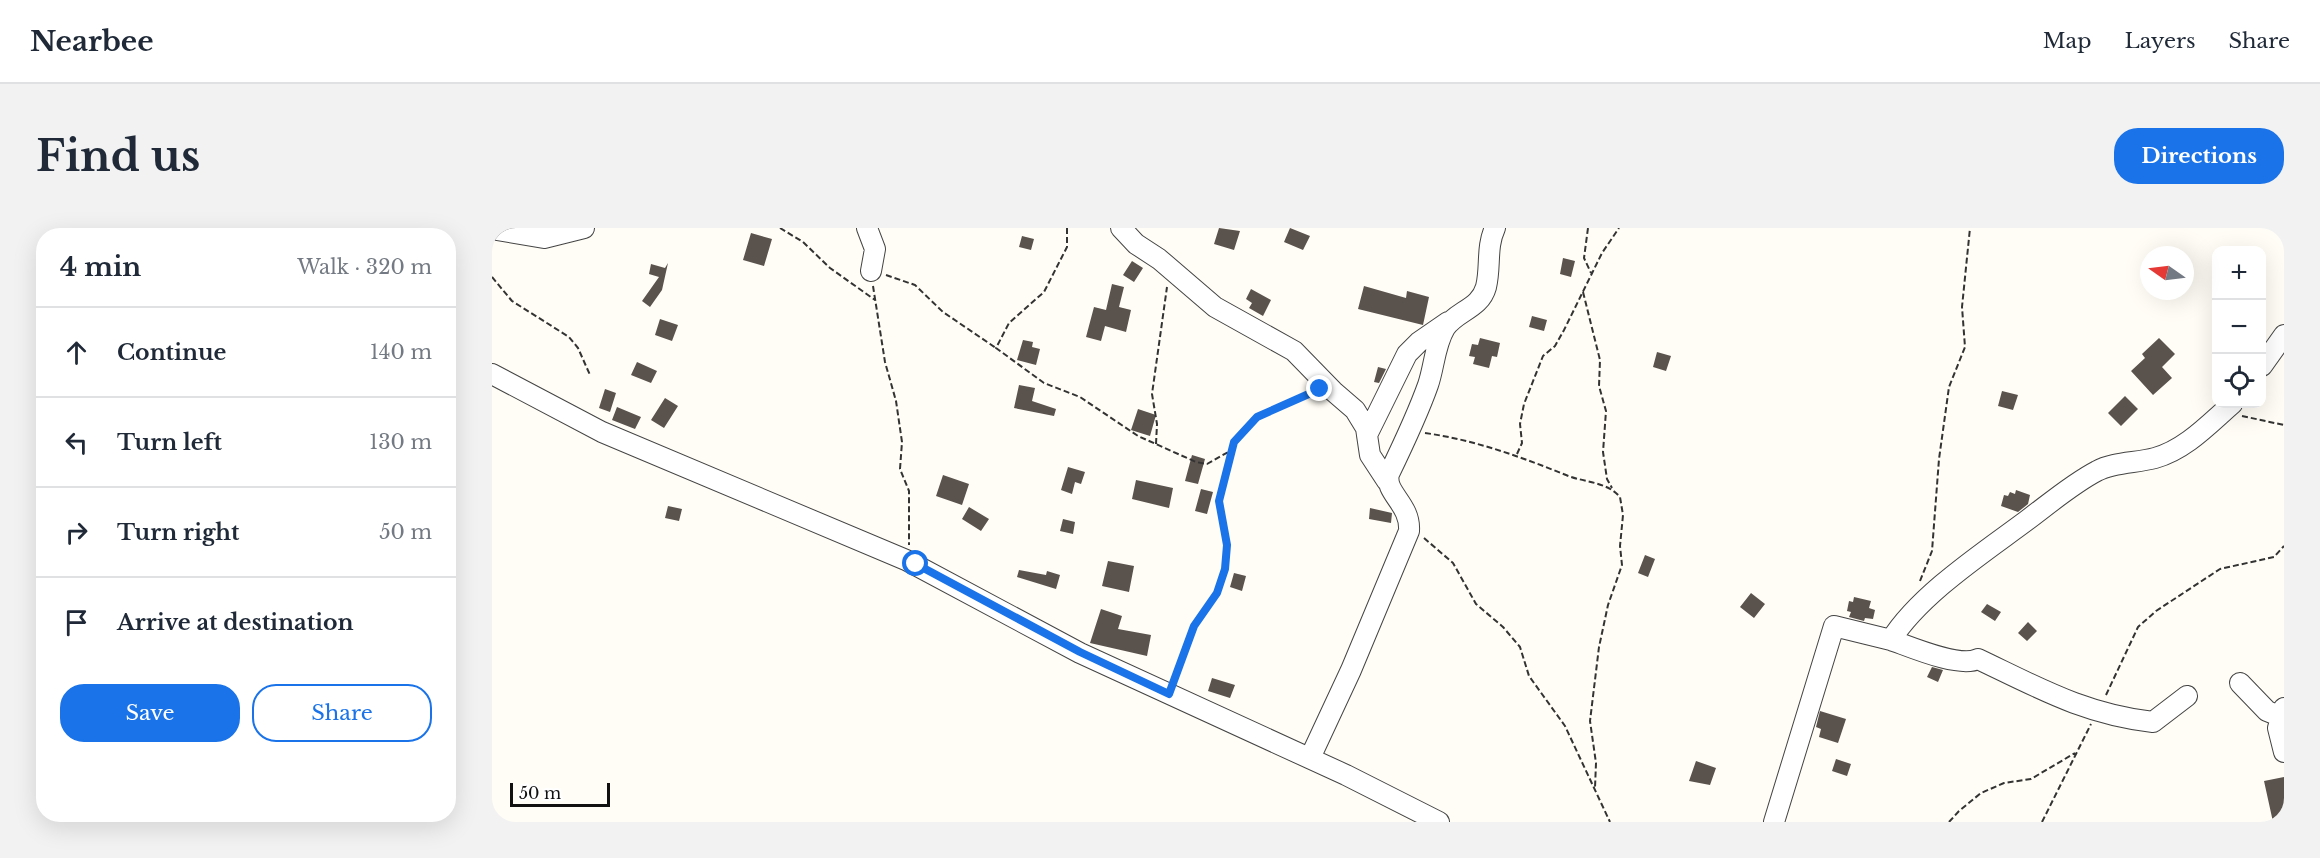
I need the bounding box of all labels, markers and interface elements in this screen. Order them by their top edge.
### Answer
text: Nearbee [30,24,154,59]
text: Map [2043,28,2092,54]
text: Layers [2125,28,2196,54]
text: Share [2229,28,2290,54]
button: Directions [2114,128,2284,184]
text: Find us [36,130,200,182]
north arrow [2140,246,2194,300]
map controls [2212,246,2266,408]
button: + [2212,246,2266,300]
text: 4 min [60,251,141,283]
text: Walk · 320 m [297,255,432,279]
button: − [2212,300,2266,354]
icon: ahead [60,336,93,369]
text: Continue [117,339,226,366]
text: 140 m [370,340,432,364]
button: locate [2212,354,2266,408]
route end [1306,375,1332,401]
icon: left [60,426,93,459]
text: Turn left [117,429,222,456]
text: 130 m [369,430,432,454]
icon: right [60,516,93,549]
text: Turn right [117,519,239,546]
text: 50 m [379,520,432,544]
route start [902,550,928,576]
icon: arrive [60,606,93,639]
text: Arrive at destination [117,609,354,636]
button: Save [60,684,240,742]
button: Share [252,684,432,742]
scale bar [510,780,610,808]
text: 50 m [519,783,561,803]

